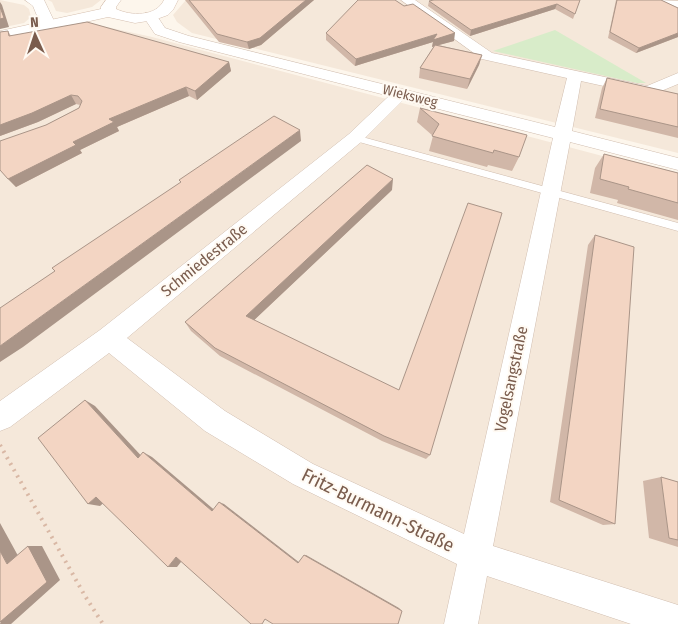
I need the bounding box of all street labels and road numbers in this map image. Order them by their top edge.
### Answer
street label: Wieksweg [381,81,440,111]
street label: Schmiedestraße [157,219,251,301]
street label: Vogelsangstraße [491,324,531,434]
street label: Fritz-Burmann-Straße [298,463,458,557]

